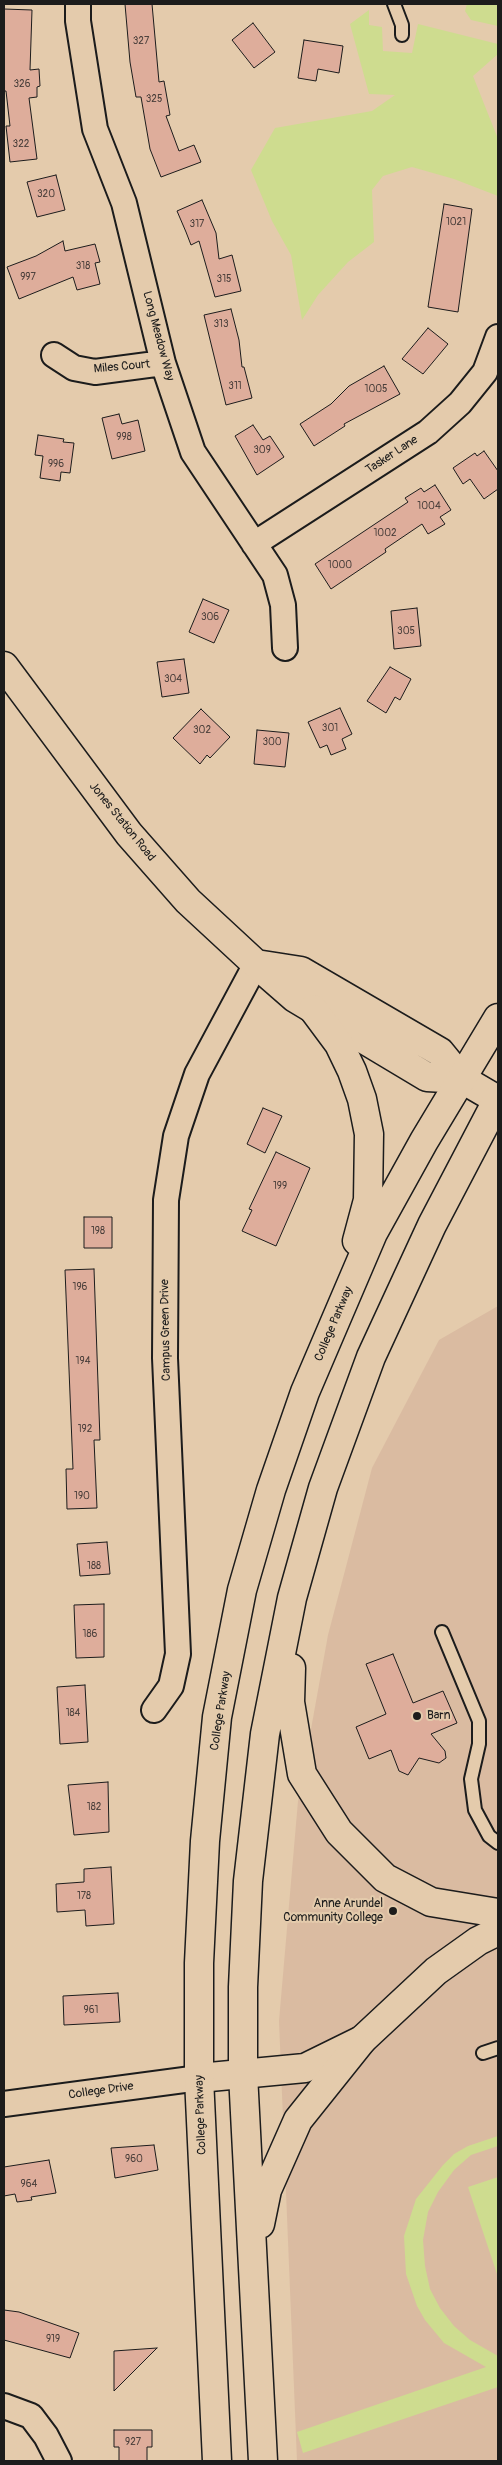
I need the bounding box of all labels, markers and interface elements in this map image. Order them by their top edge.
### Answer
house number: 327 [133,35,149,47]
house number: 326 [14,78,30,90]
house number: 325 [146,93,162,105]
house number: 322 [13,138,29,150]
house number: 320 [37,188,55,200]
house number: 1021 [446,216,466,228]
house number: 317 [190,218,204,230]
house number: 318 [76,260,90,272]
house number: 997 [20,271,36,283]
house number: 315 [217,273,231,285]
street label: Long Meadow Way [139,290,177,382]
house number: 313 [213,318,229,330]
street label: Miles Court [93,357,151,377]
house number: 311 [228,380,242,392]
house number: 1005 [365,383,387,395]
house number: 998 [116,431,132,443]
street label: Tasker Lane [363,433,421,477]
house number: 309 [253,444,271,456]
house number: 996 [48,458,64,470]
house number: 1004 [417,500,441,512]
house number: 1002 [373,527,397,539]
house number: 1000 [328,559,352,571]
house number: 306 [201,611,219,623]
house number: 305 [397,625,415,637]
house number: 304 [164,673,182,685]
house number: 301 [322,722,338,734]
house number: 302 [193,724,211,736]
house number: 300 [262,736,282,748]
street label: Jones Station Road [86,780,158,864]
house number: 199 [273,1180,287,1192]
house number: 198 [91,1225,105,1237]
street label: Campus Green Drive [158,1279,174,1381]
house number: 196 [73,1281,87,1293]
street label: College Parkway [312,1284,356,1364]
house number: 194 [76,1355,90,1367]
house number: 192 [78,1423,92,1435]
house number: 190 [74,1490,90,1502]
house number: 188 [87,1560,101,1572]
house number: 186 [83,1628,97,1640]
street label: College Parkway [208,1670,234,1752]
house number: 184 [66,1707,80,1719]
place label: Barn [427,1709,450,1723]
marker: Barn [411,1710,423,1722]
house number: 182 [87,1801,101,1813]
house number: 178 [77,1890,91,1902]
place label: Anne Arundel Community College [283,1897,383,1925]
marker: Anne Arundel Community College [387,1905,399,1917]
house number: 961 [84,2004,98,2016]
street label: College Parkway [192,2075,210,2155]
street label: College Drive [67,2079,135,2103]
house number: 960 [125,2153,143,2165]
house number: 964 [21,2178,37,2190]
house number: 919 [46,2333,60,2345]
house number: 927 [125,2436,141,2448]

